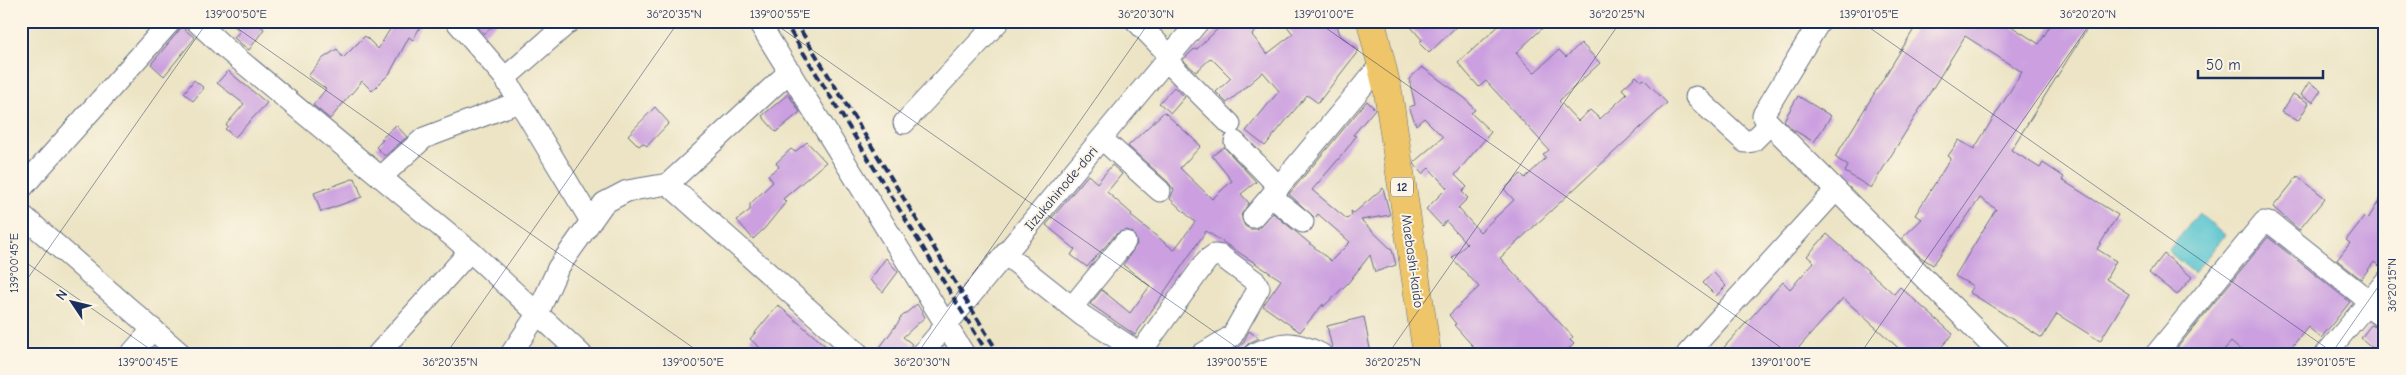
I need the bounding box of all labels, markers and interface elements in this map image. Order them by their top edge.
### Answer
text: 139°00'50"E [205,7,267,21]
text: 36°20'35"N [646,7,702,21]
text: 139°00'55"E [750,7,810,21]
text: 36°20'30"N [1118,7,1174,21]
text: 139°01'00"E [1294,7,1354,21]
text: 36°20'25"N [1589,7,1645,21]
text: 139°01'05"E [1840,7,1898,21]
text: 36°20'20"N [2060,7,2116,21]
scale bar [2198,48,2324,80]
text: 50 m [2206,56,2241,74]
street label: Iizukahinode-dori [1021,143,1102,234]
road number: 12 [1391,178,1413,196]
street label: Maebashi-kaido [1398,213,1428,309]
text: 139°00'45"E [7,233,21,293]
text: 36°20'15"N [2385,258,2399,312]
north arrow [48,278,98,328]
text: N [52,286,71,303]
text: 139°00'45"E [118,355,178,369]
text: 36°20'35"N [422,355,478,369]
text: 139°00'50"E [662,355,724,369]
text: 36°20'30"N [894,355,950,369]
text: 139°00'55"E [1207,355,1267,369]
text: 36°20'25"N [1365,355,1421,369]
text: 139°01'00"E [1751,355,1811,369]
text: 139°01'05"E [2297,355,2355,369]

